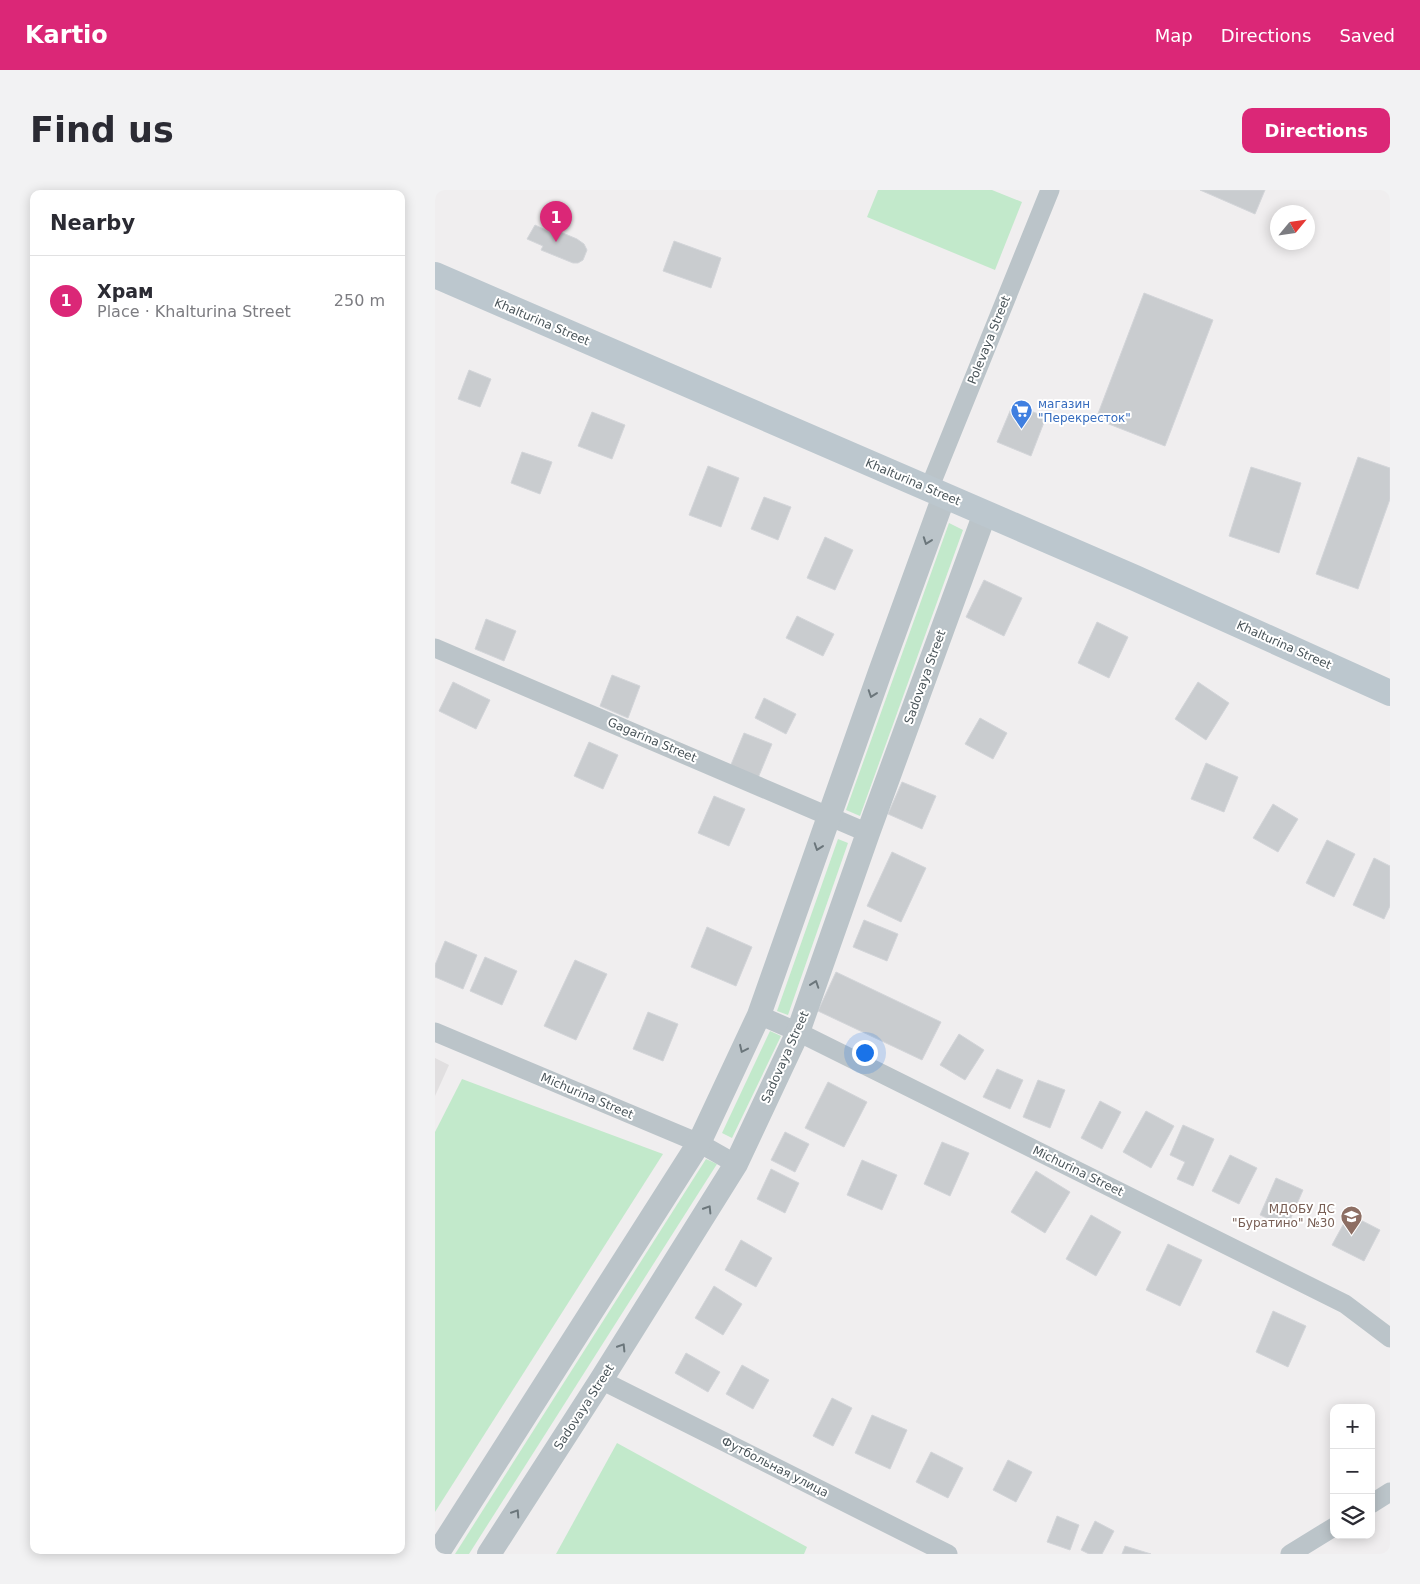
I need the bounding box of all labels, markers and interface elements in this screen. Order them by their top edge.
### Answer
text: Kartio [25,21,108,49]
text: Map [1155,25,1193,46]
text: Directions [1221,25,1311,46]
text: Saved [1339,25,1395,46]
button: Directions [1242,108,1390,153]
text: Find us [30,110,174,150]
pin: 1 [540,201,572,242]
north arrow [1270,205,1315,250]
text: Nearby [50,211,135,235]
text: Храм [97,280,154,302]
text: 1 [60,291,72,310]
text: 250 m [334,291,385,310]
street label: Polevaya Street [965,294,1013,386]
street label: Khalturina Street [492,296,592,348]
text: Place · Khalturina Street [97,302,291,321]
place label: магазин "Перекресток" [1038,397,1131,425]
supermarket icon: магазин "Перекресток" [1010,399,1034,430]
street label: Khalturina Street [863,456,963,508]
one-way arrow [923,537,933,545]
street label: Khalturina Street [1235,618,1334,672]
street label: Sadovaya Street [901,628,949,726]
one-way arrow [868,689,878,698]
street label: Gagarina Street [605,715,699,765]
one-way arrow [814,843,824,851]
one-way arrow [809,980,819,988]
street label: Sadovaya Street [758,1009,812,1105]
your location [852,1040,878,1066]
one-way arrow [739,1044,749,1053]
street label: Michurina Street [539,1070,636,1122]
street label: Michurina Street [1030,1143,1126,1199]
place label: МДОБУ ДС "Буратино" №30 [1232,1202,1335,1230]
school or university icon: МДОБУ ДС "Буратино" №30 [1339,1204,1363,1235]
one-way arrow [702,1205,712,1214]
one-way arrow [616,1343,625,1352]
street label: Sadovaya Street [551,1361,617,1452]
map controls [1330,1404,1375,1539]
button: + [1330,1404,1375,1449]
street label: Футбольная улица [719,1434,831,1500]
button: − [1330,1449,1375,1494]
button: layers [1330,1494,1375,1539]
one-way arrow [509,1509,519,1518]

